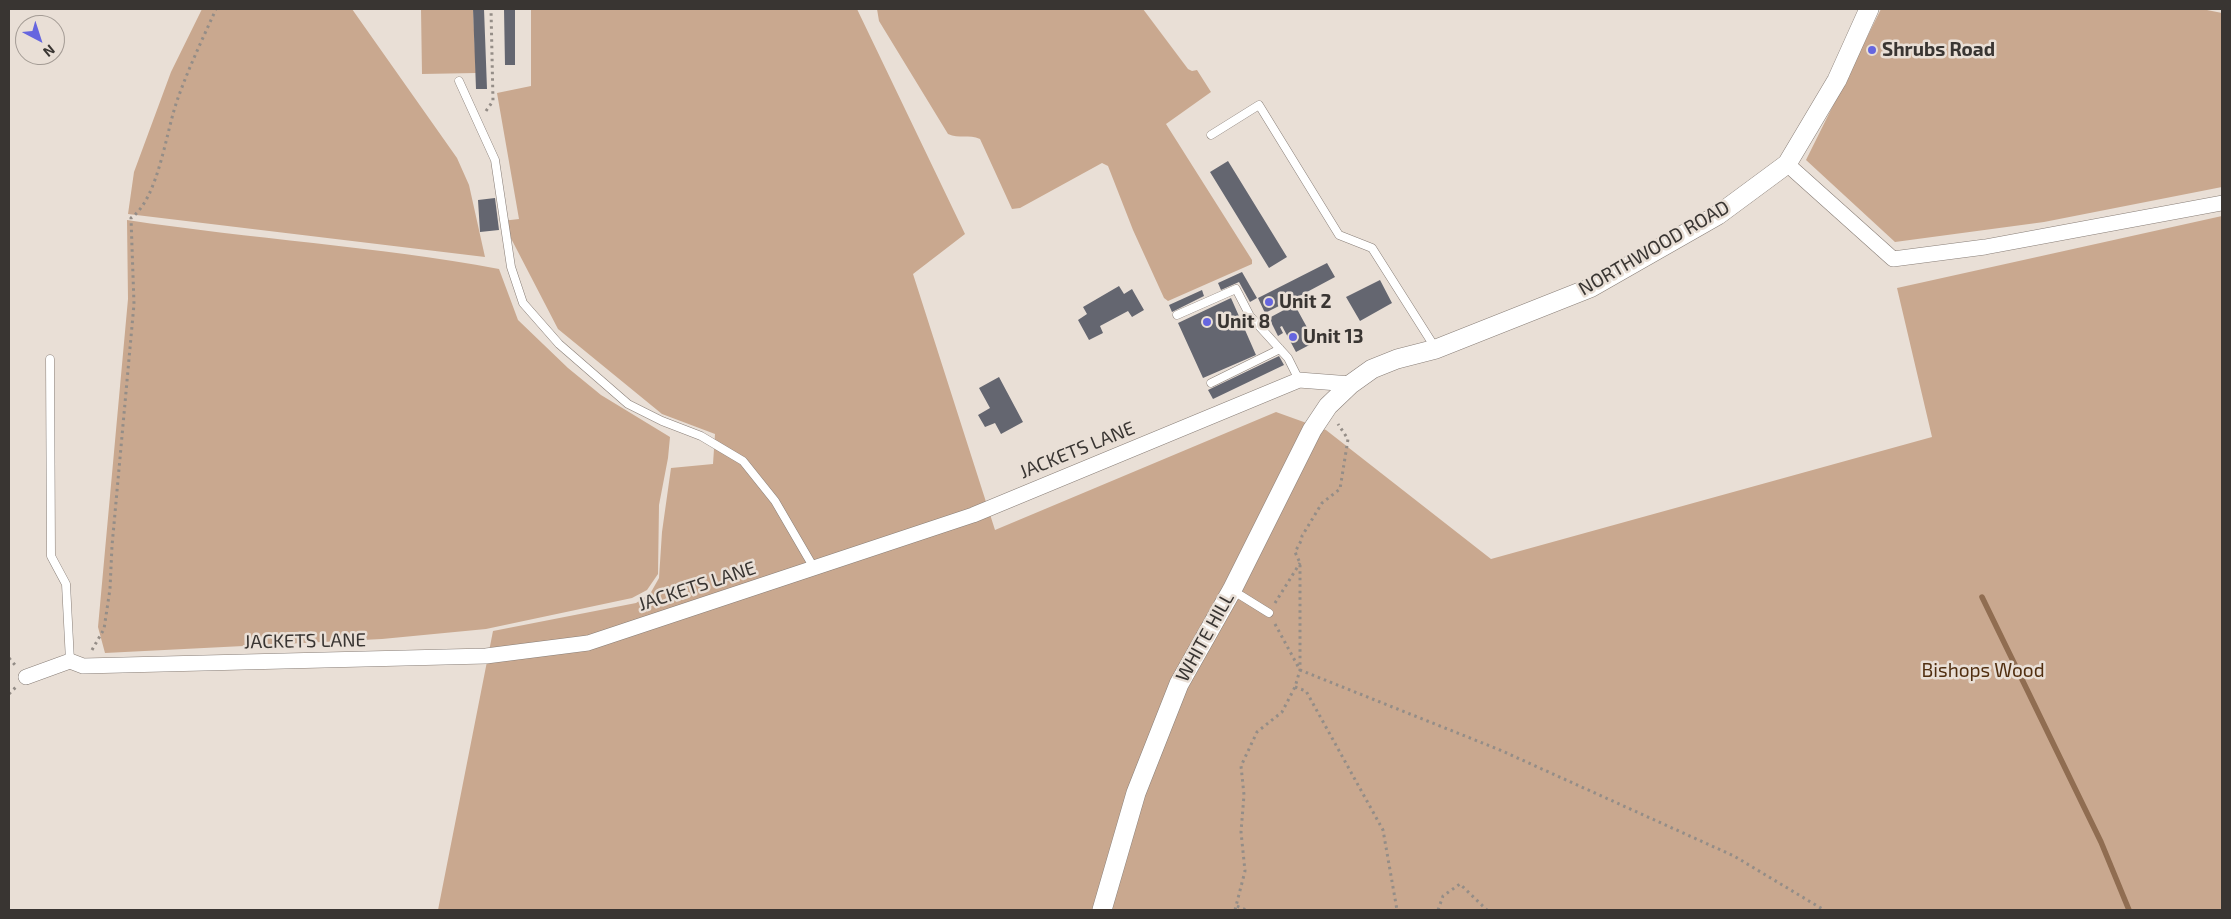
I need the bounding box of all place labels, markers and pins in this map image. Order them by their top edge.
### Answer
place label: Shrubs Road [1882,39,1995,61]
marker: Shrubs Road [1866,44,1878,56]
place label: Unit 2 [1279,291,1332,313]
marker: Unit 2 [1263,296,1275,308]
place label: Unit 8 [1217,311,1270,333]
marker: Unit 8 [1201,316,1213,328]
place label: Unit 13 [1303,326,1364,348]
marker: Unit 13 [1287,331,1299,343]

